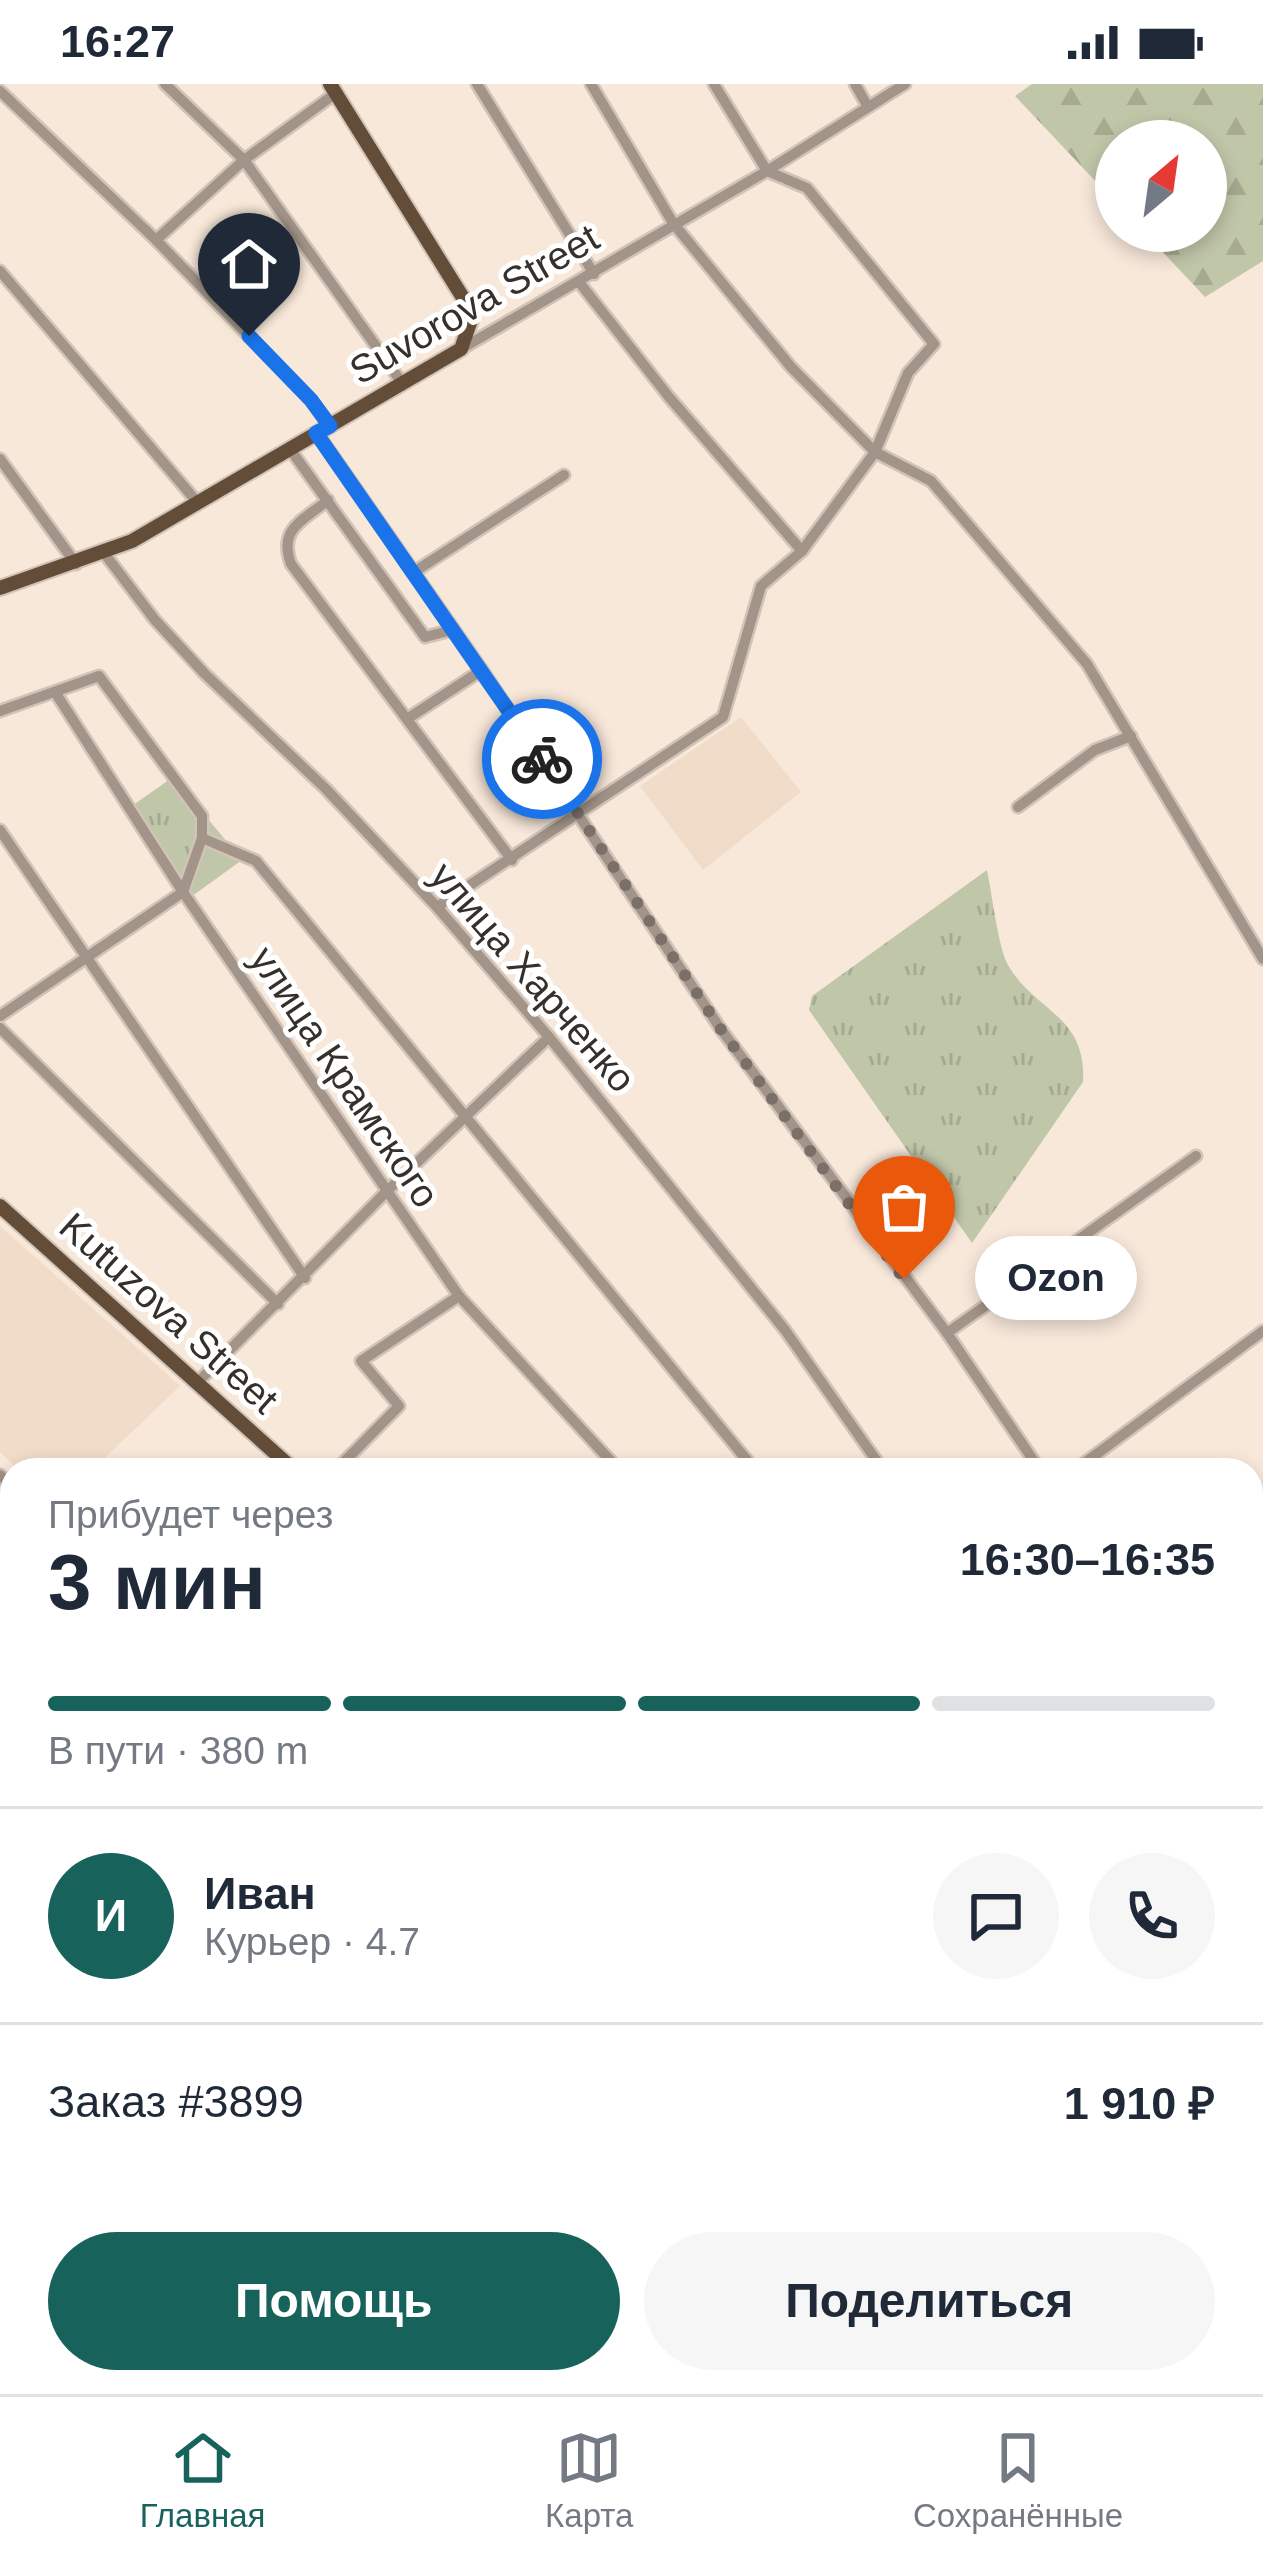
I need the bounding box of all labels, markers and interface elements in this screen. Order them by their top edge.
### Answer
text: 16:27 [60,16,175,67]
north arrow [1095,120,1227,252]
map controls [1095,120,1227,252]
pin [198,213,300,336]
street label: Suvorova Street [342,215,606,393]
icon: home [216,231,282,297]
courier [482,699,602,819]
icon: bike [509,726,575,792]
street label: улица Харченко [422,854,644,1100]
street label: улица Крамского [242,939,448,1215]
pin [853,1156,955,1279]
icon: bag [871,1174,937,1240]
street label: Kutuzova Street [52,1204,287,1422]
callout: Ozon [976,1237,1138,1321]
text: Ozon [1007,1256,1105,1299]
text: Прибудет через [48,1493,333,1536]
text: 16:30–16:35 [960,1534,1215,1585]
text: 3 мин [48,1538,266,1626]
text: В пути · 380 m [48,1729,308,1772]
button: chat [933,1853,1059,1979]
button: phone [1089,1853,1215,1979]
text: Иван [204,1868,316,1919]
text: И [95,1890,127,1941]
text: Курьер · 4.7 [204,1920,420,1963]
text: Заказ #3899 [48,2076,304,2127]
text: 1 910 ₽ [1064,2078,1215,2129]
button: Помощь [48,2232,620,2370]
button: Поделиться [644,2232,1215,2370]
tab: Главная [140,2425,265,2535]
tab: Карта [545,2425,633,2535]
tab: Сохранённые [913,2425,1123,2535]

